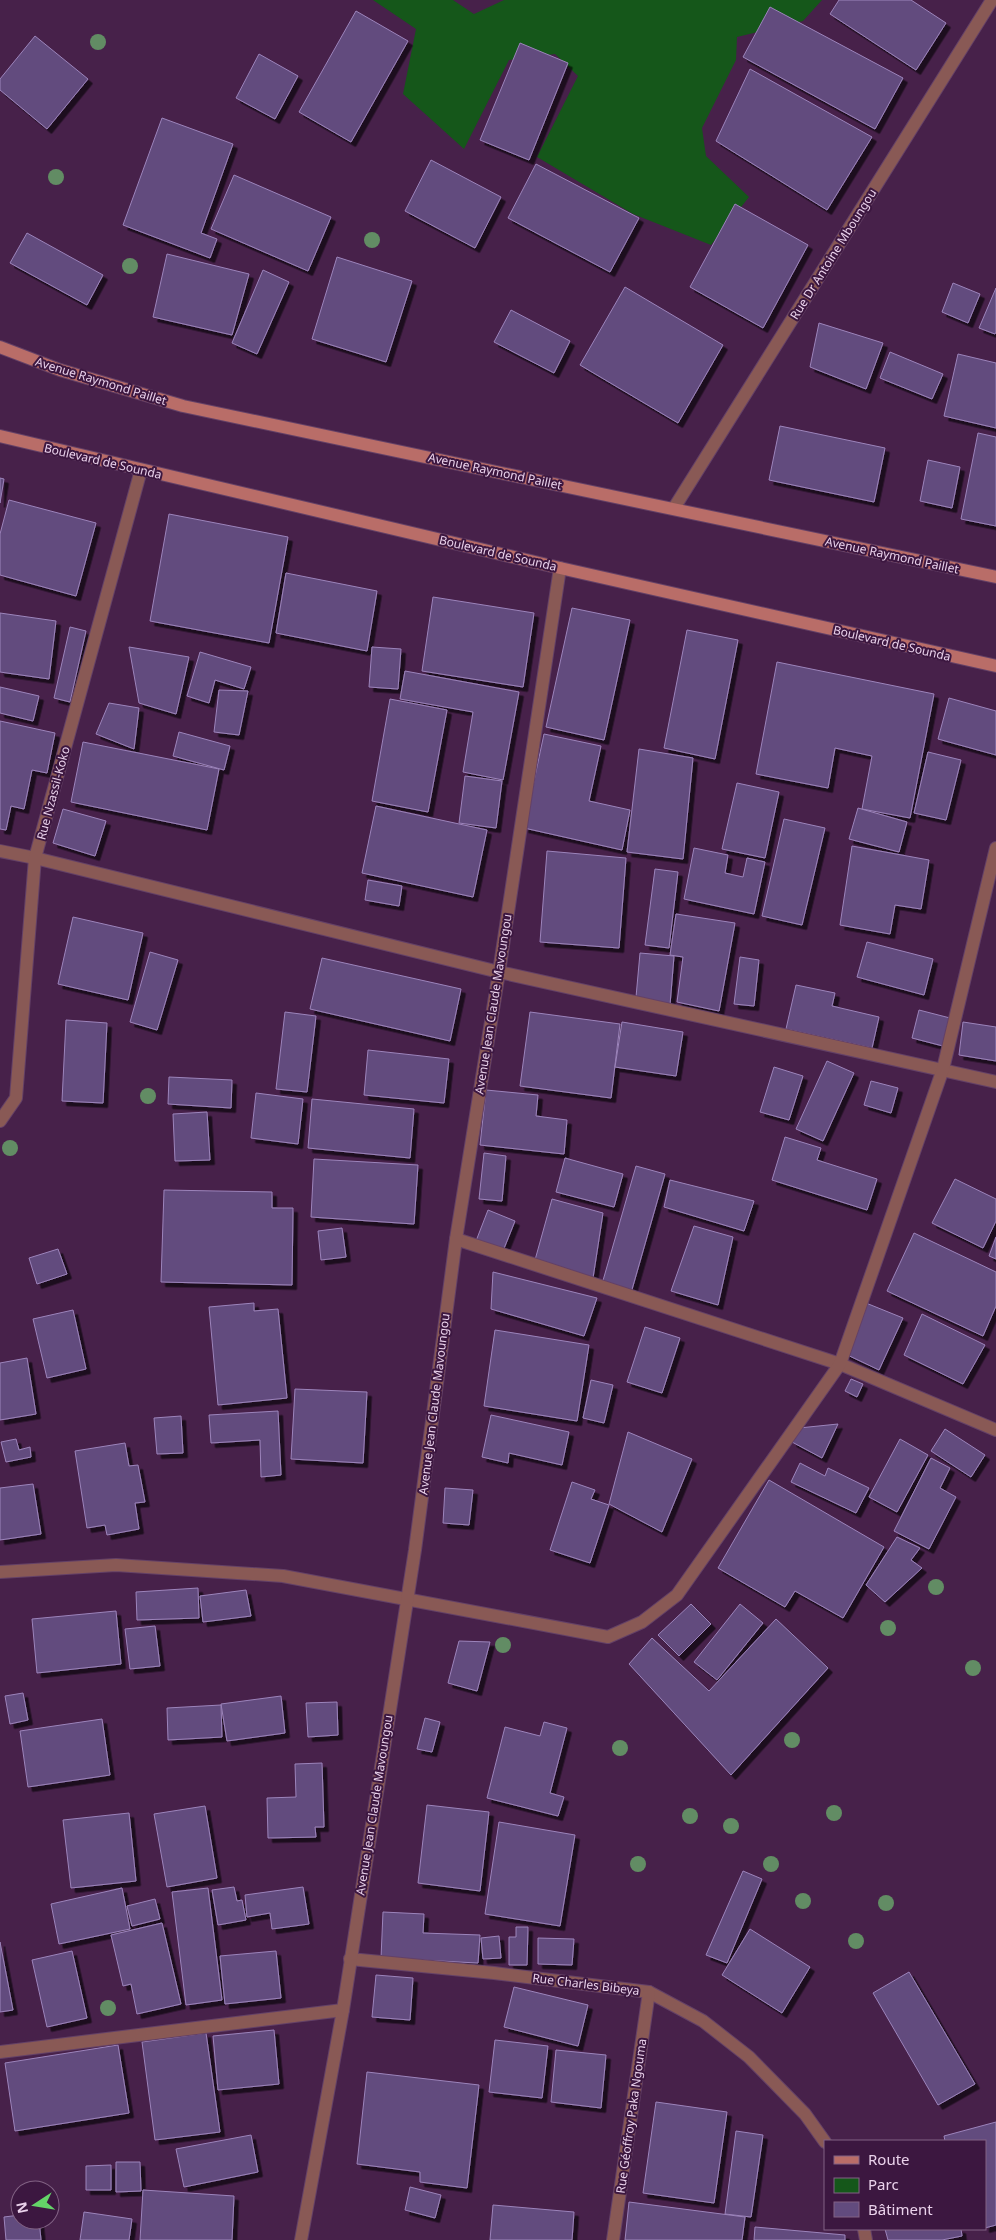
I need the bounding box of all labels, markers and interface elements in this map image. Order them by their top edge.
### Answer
street label: Rue Dr Antoine Mboungou [786,185,880,323]
street label: Avenue Raymond Paillet [33,353,169,409]
street label: Boulevard de Sounda [43,439,163,483]
street label: Avenue Raymond Paillet [427,449,564,494]
street label: Boulevard de Sounda [438,531,558,575]
street label: Avenue Raymond Paillet [824,533,961,578]
street label: Boulevard de Sounda [832,621,952,665]
street label: Rue Nzassil-Koko [32,744,74,842]
street label: Avenue Jean Claude Mavoungou [470,913,516,1095]
street label: Avenue Jean Claude Mavoungou [414,1312,454,1496]
street label: Avenue Jean Claude Mavoungou [351,1714,397,1896]
street label: Rue Charles Bibeya [531,1969,641,1999]
street label: Rue Géoffroy Paka Ngouma [612,2037,650,2195]
legend [824,2140,986,2230]
text: Route [868,2149,910,2169]
text: Parc [868,2174,899,2194]
north arrow [10,2180,60,2230]
text: Bâtiment [868,2199,933,2219]
text: N [11,2200,32,2215]

